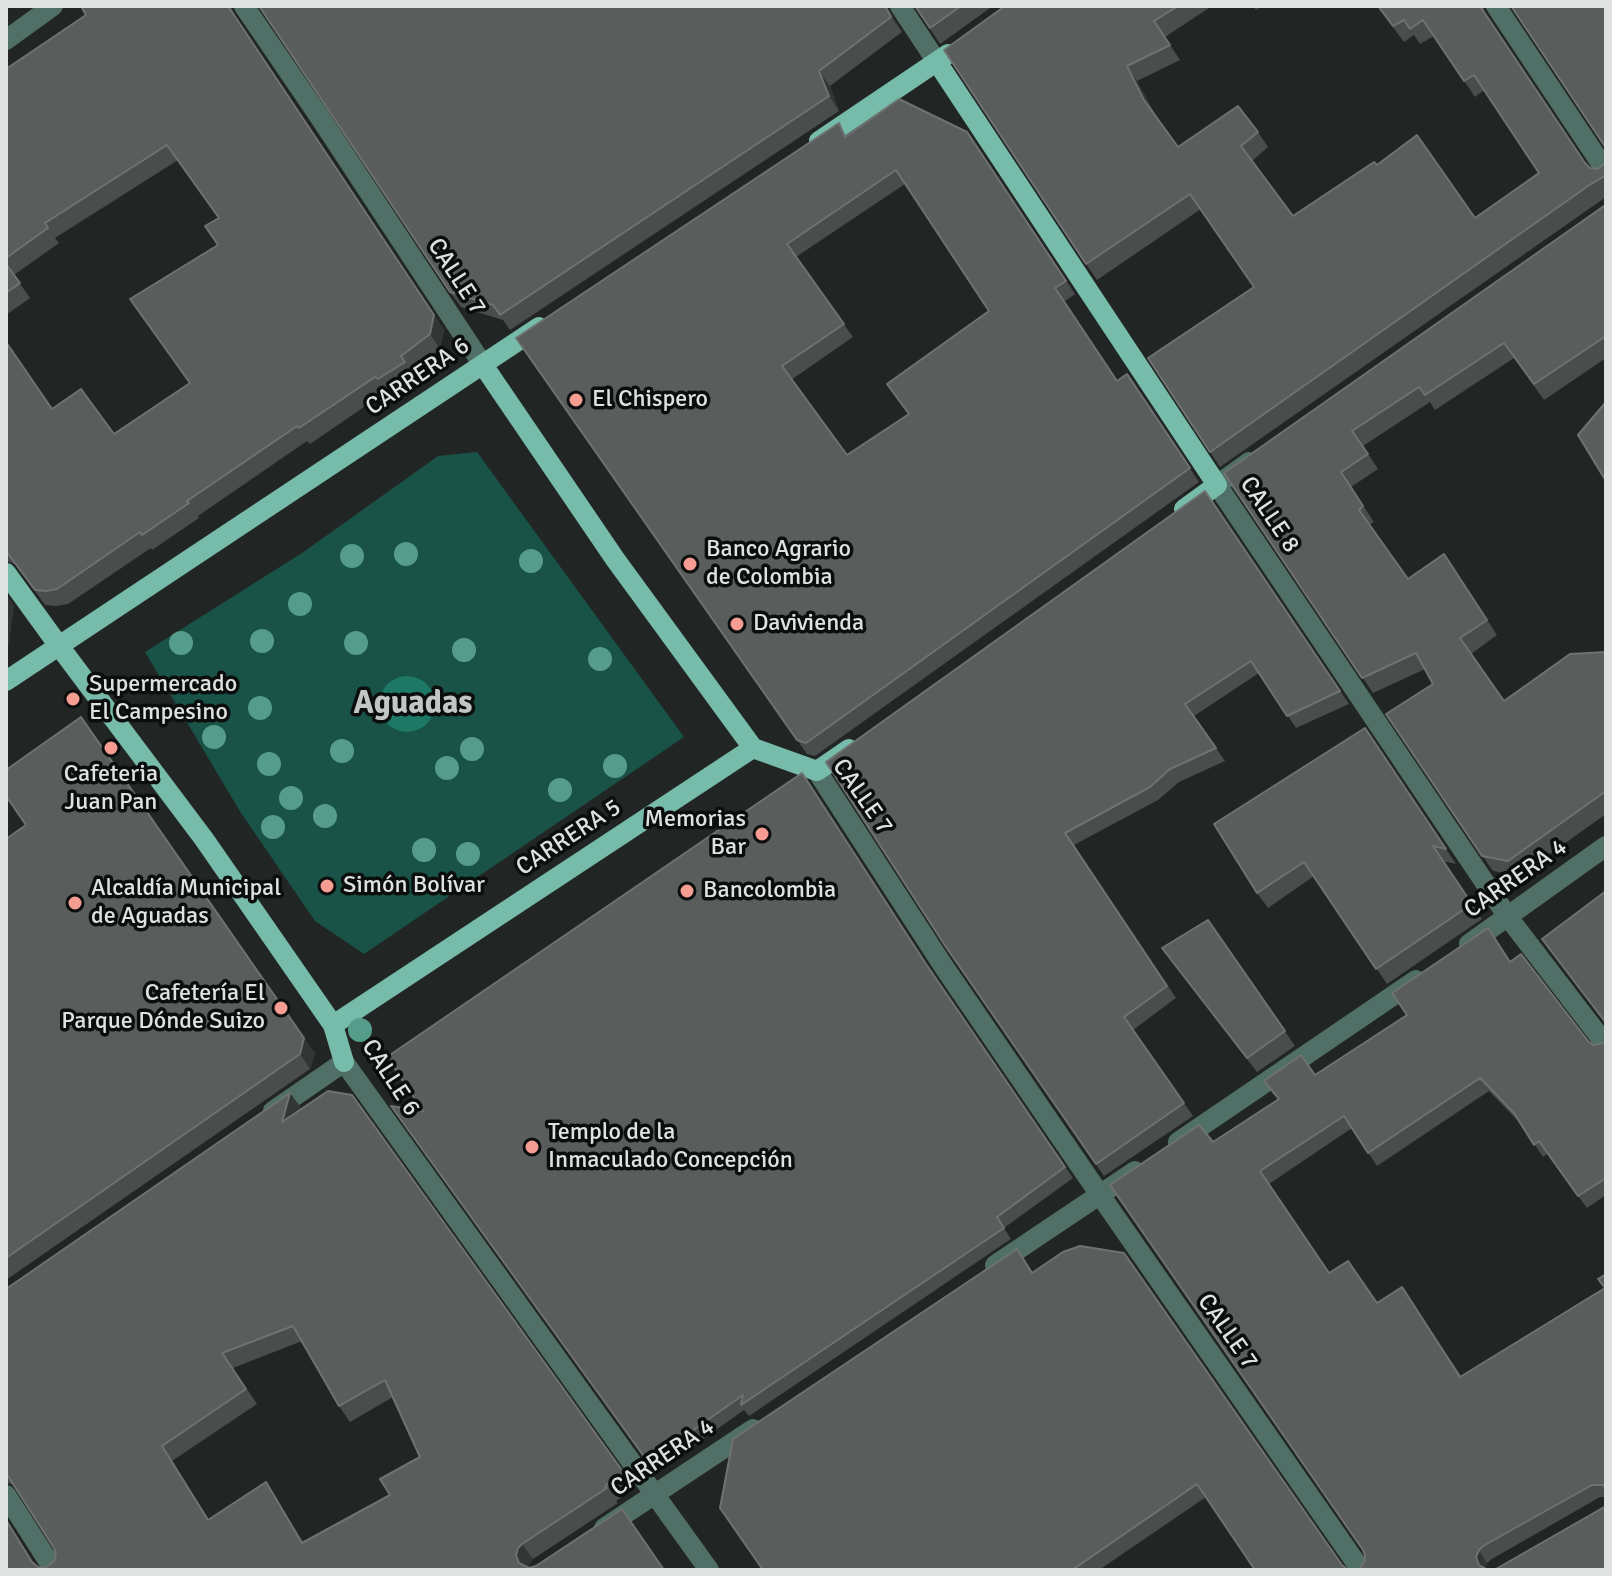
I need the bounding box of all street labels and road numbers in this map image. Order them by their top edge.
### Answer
street label: CALLE 7 [421,233,491,321]
street label: CARRERA 6 [361,332,475,422]
street label: CALLE 8 [1233,471,1305,559]
street label: CALLE 7 [826,754,898,840]
street label: CARRERA 5 [511,794,627,882]
street label: CARRERA 4 [1459,833,1573,925]
street label: CALLE 6 [355,1034,425,1122]
street label: CALLE 7 [1191,1289,1263,1375]
street label: CARRERA 4 [606,1413,720,1503]

